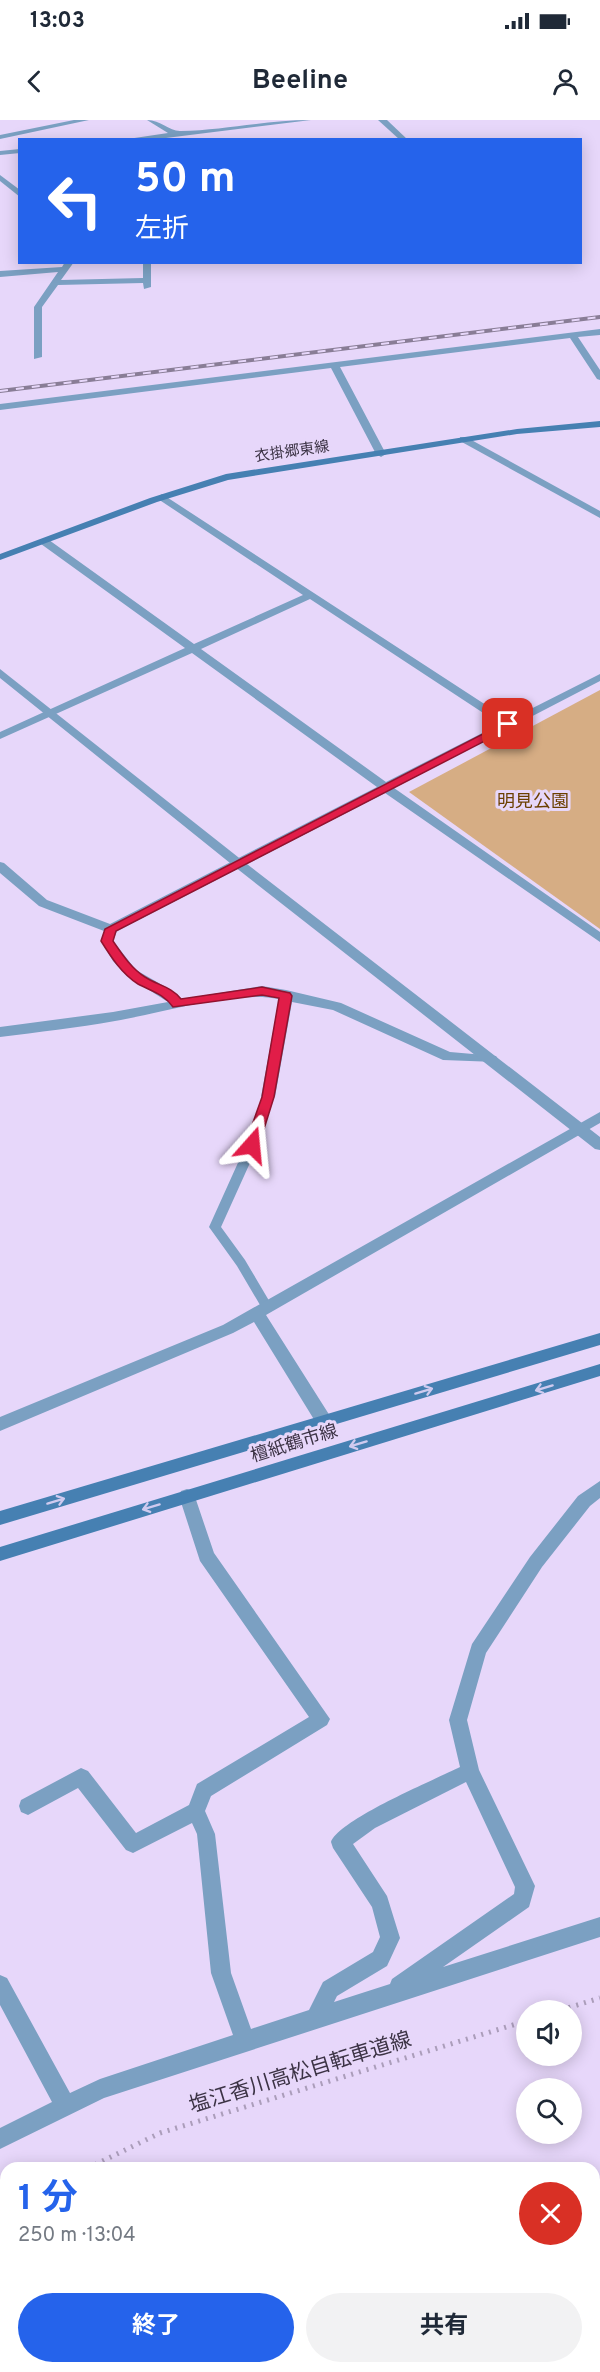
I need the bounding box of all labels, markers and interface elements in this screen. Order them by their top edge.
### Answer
text: 13:03 [30,8,85,35]
text: Beeline [252,64,348,98]
icon: back [18,65,51,98]
icon: person [549,65,582,98]
text: 50 m [135,154,236,207]
icon: left [36,162,114,240]
text: 左折 [135,213,189,247]
street label: 衣掛郷東線 [254,437,331,467]
pin [482,698,533,749]
icon: arrive [491,707,524,740]
park label: 明見公園 [497,791,569,814]
position arrow [220,1113,284,1177]
one-way arrow [535,1383,554,1394]
one-way arrow [414,1385,433,1396]
street label: 檀紙鶴市線 [248,1420,341,1469]
one-way arrow [348,1440,367,1451]
one-way arrow [46,1495,65,1506]
one-way arrow [142,1503,161,1514]
map controls [516,2000,582,2144]
button: sound [516,2000,582,2066]
street label: 塩江香川高松自転車道線 [186,2027,415,2120]
button: search [516,2078,582,2144]
text: 1 分 [18,2177,77,2223]
button: close [519,2182,582,2245]
text: 250 m · 13:04 [18,2223,136,2249]
button: 終了 [18,2293,294,2362]
button: 共有 [306,2293,582,2362]

